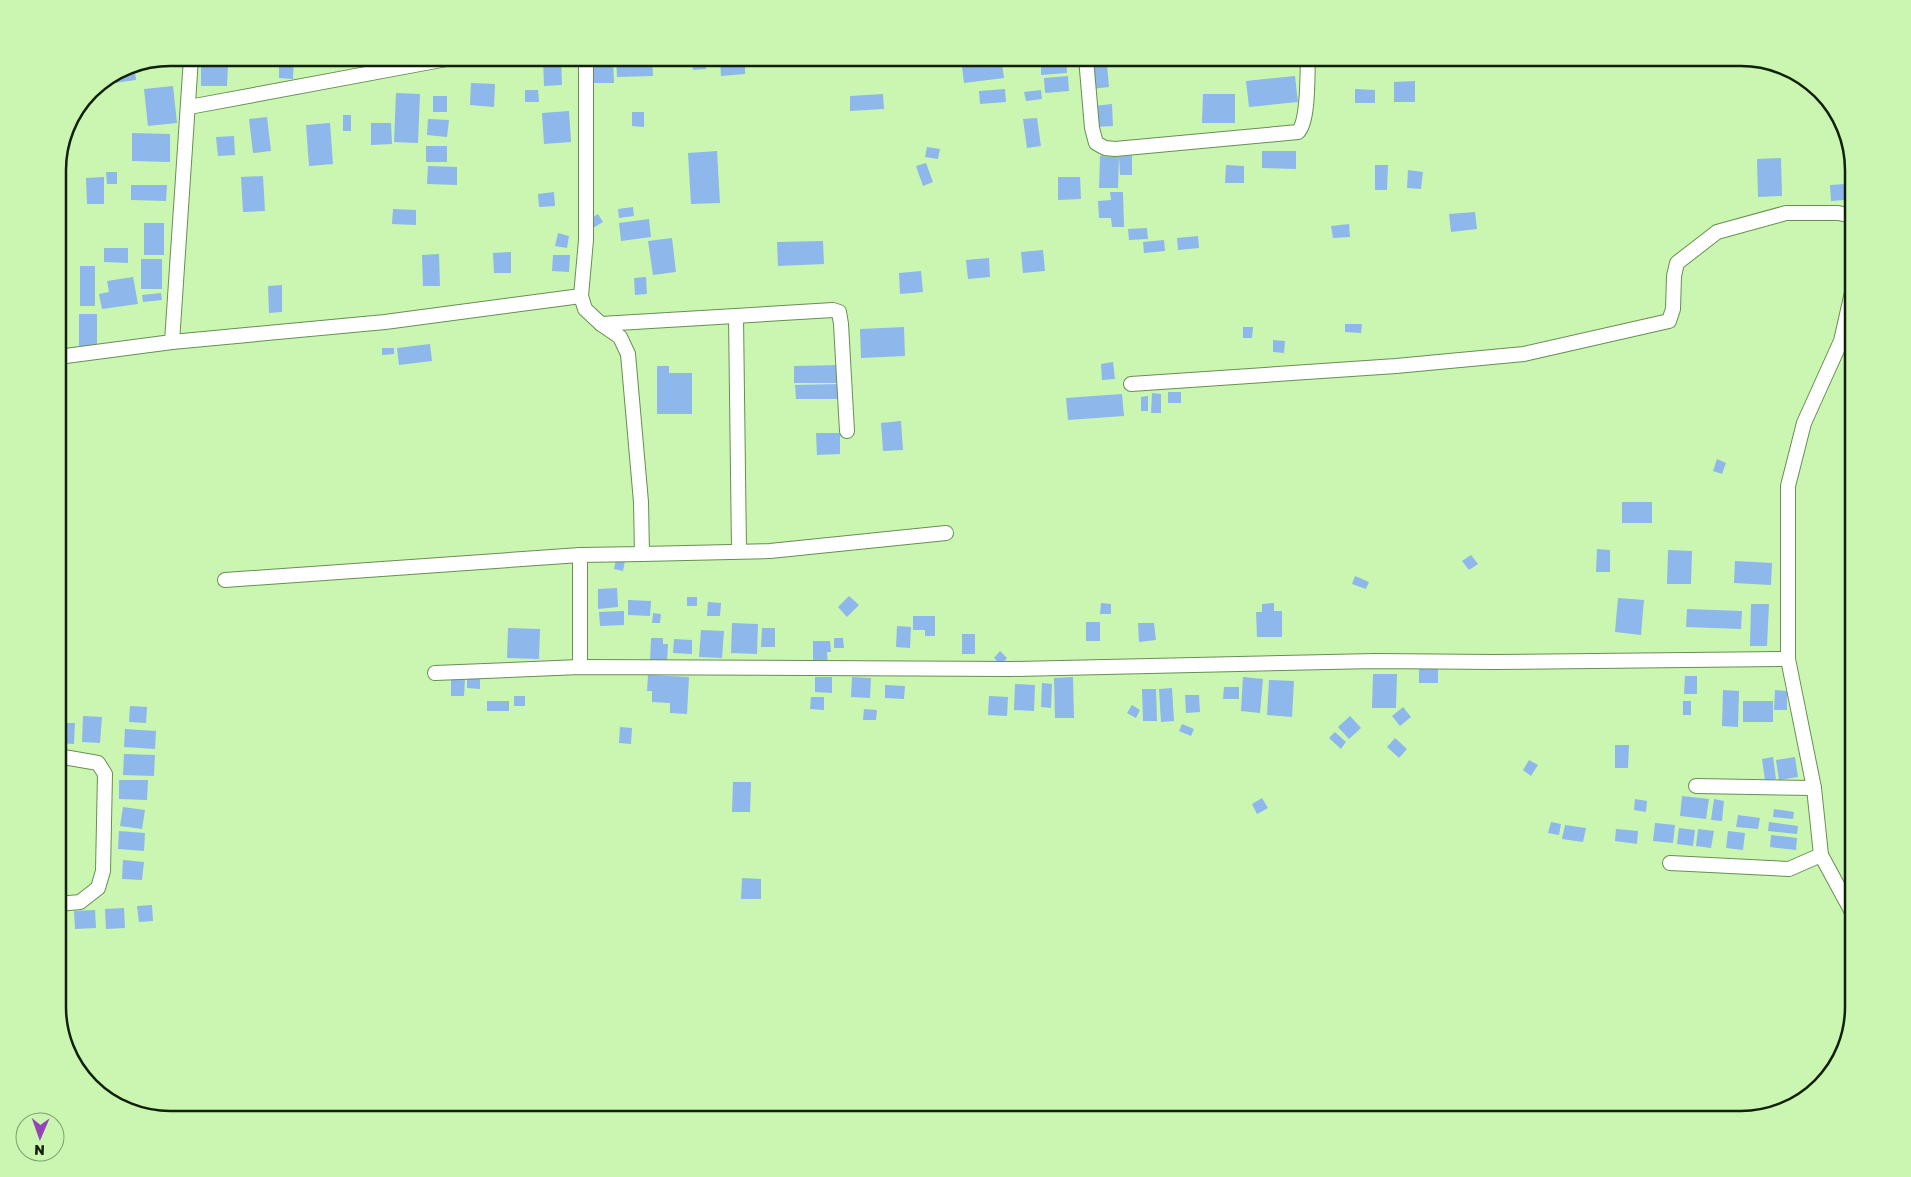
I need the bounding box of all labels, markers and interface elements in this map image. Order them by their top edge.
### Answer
north arrow [15,1112,65,1162]
text: N [34,1142,45,1159]

